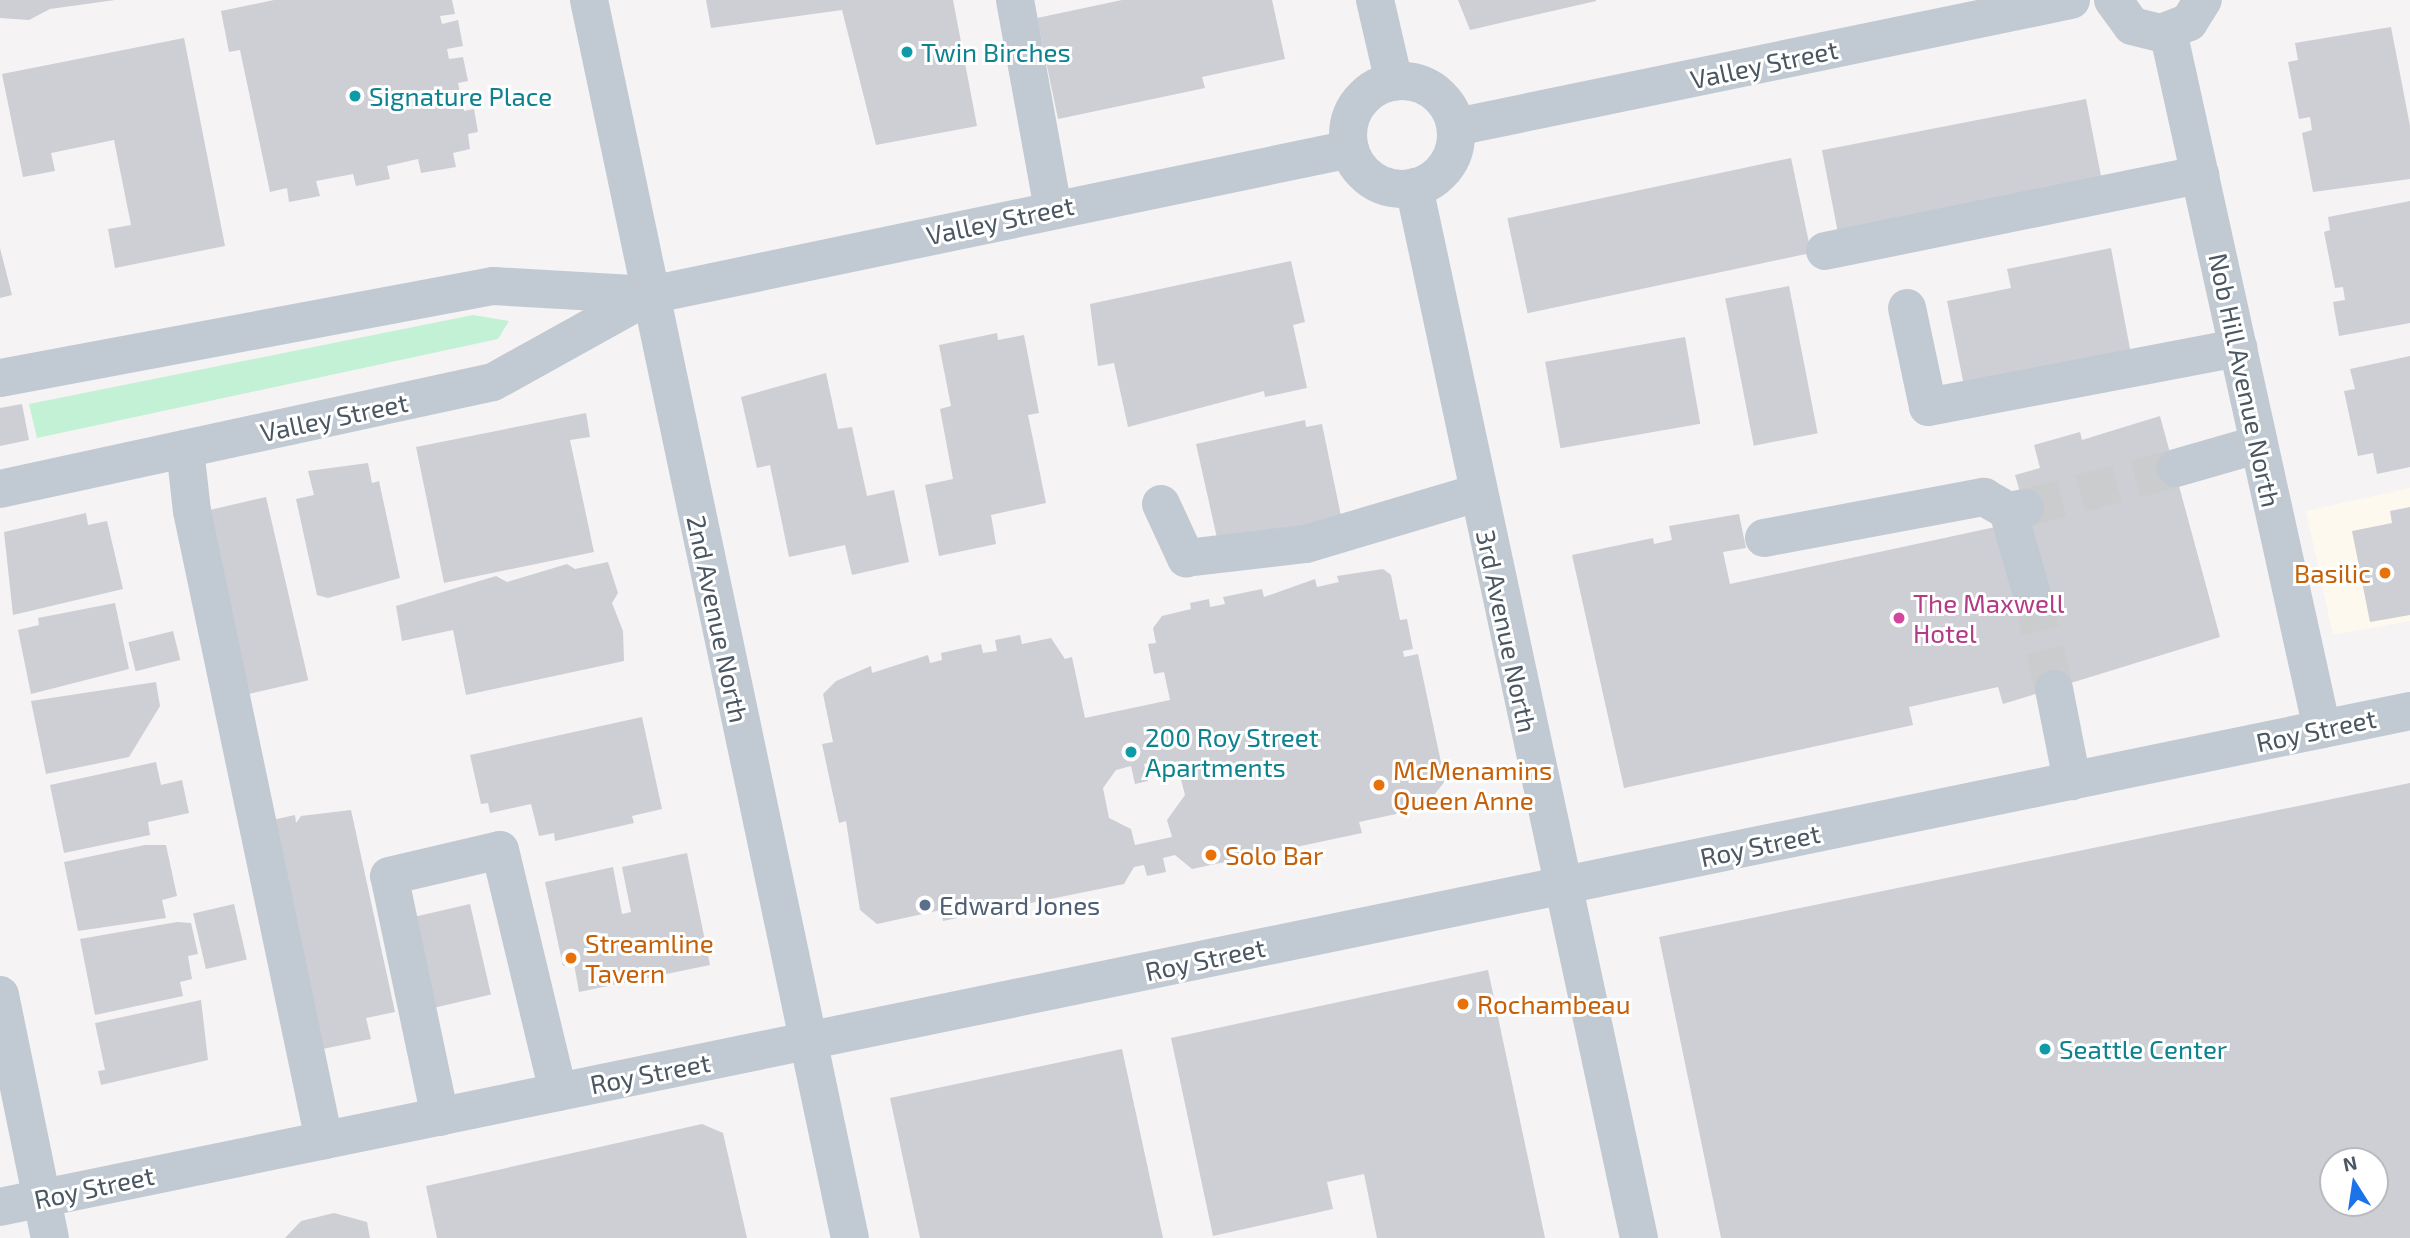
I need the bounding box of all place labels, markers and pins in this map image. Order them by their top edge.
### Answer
place label: Twin Birches [921,36,1071,68]
marker: Twin Birches [899,44,915,60]
place label: Signature Place [369,80,552,112]
marker: Signature Place [347,88,363,104]
place label: Basilic [2294,557,2371,589]
marker: Basilic [2377,565,2393,581]
place label: The Maxwell Hotel [1913,587,2065,648]
marker: The Maxwell Hotel [1891,610,1907,626]
place label: 200 Roy Street Apartments [1145,721,1319,782]
marker: 200 Roy Street Apartments [1123,744,1139,760]
place label: McMenamins Queen Anne [1393,754,1552,816]
marker: McMenamins Queen Anne [1371,777,1387,793]
place label: Solo Bar [1225,839,1323,871]
marker: Solo Bar [1203,847,1219,863]
place label: Edward Jones [939,889,1101,921]
marker: Edward Jones [917,897,933,913]
place label: Streamline Tavern [585,927,714,988]
marker: Streamline Tavern [563,950,579,966]
place label: Rochambeau [1477,988,1630,1020]
marker: Rochambeau [1455,996,1471,1012]
place label: Seattle Center [2059,1033,2227,1065]
marker: Seattle Center [2037,1041,2053,1057]

